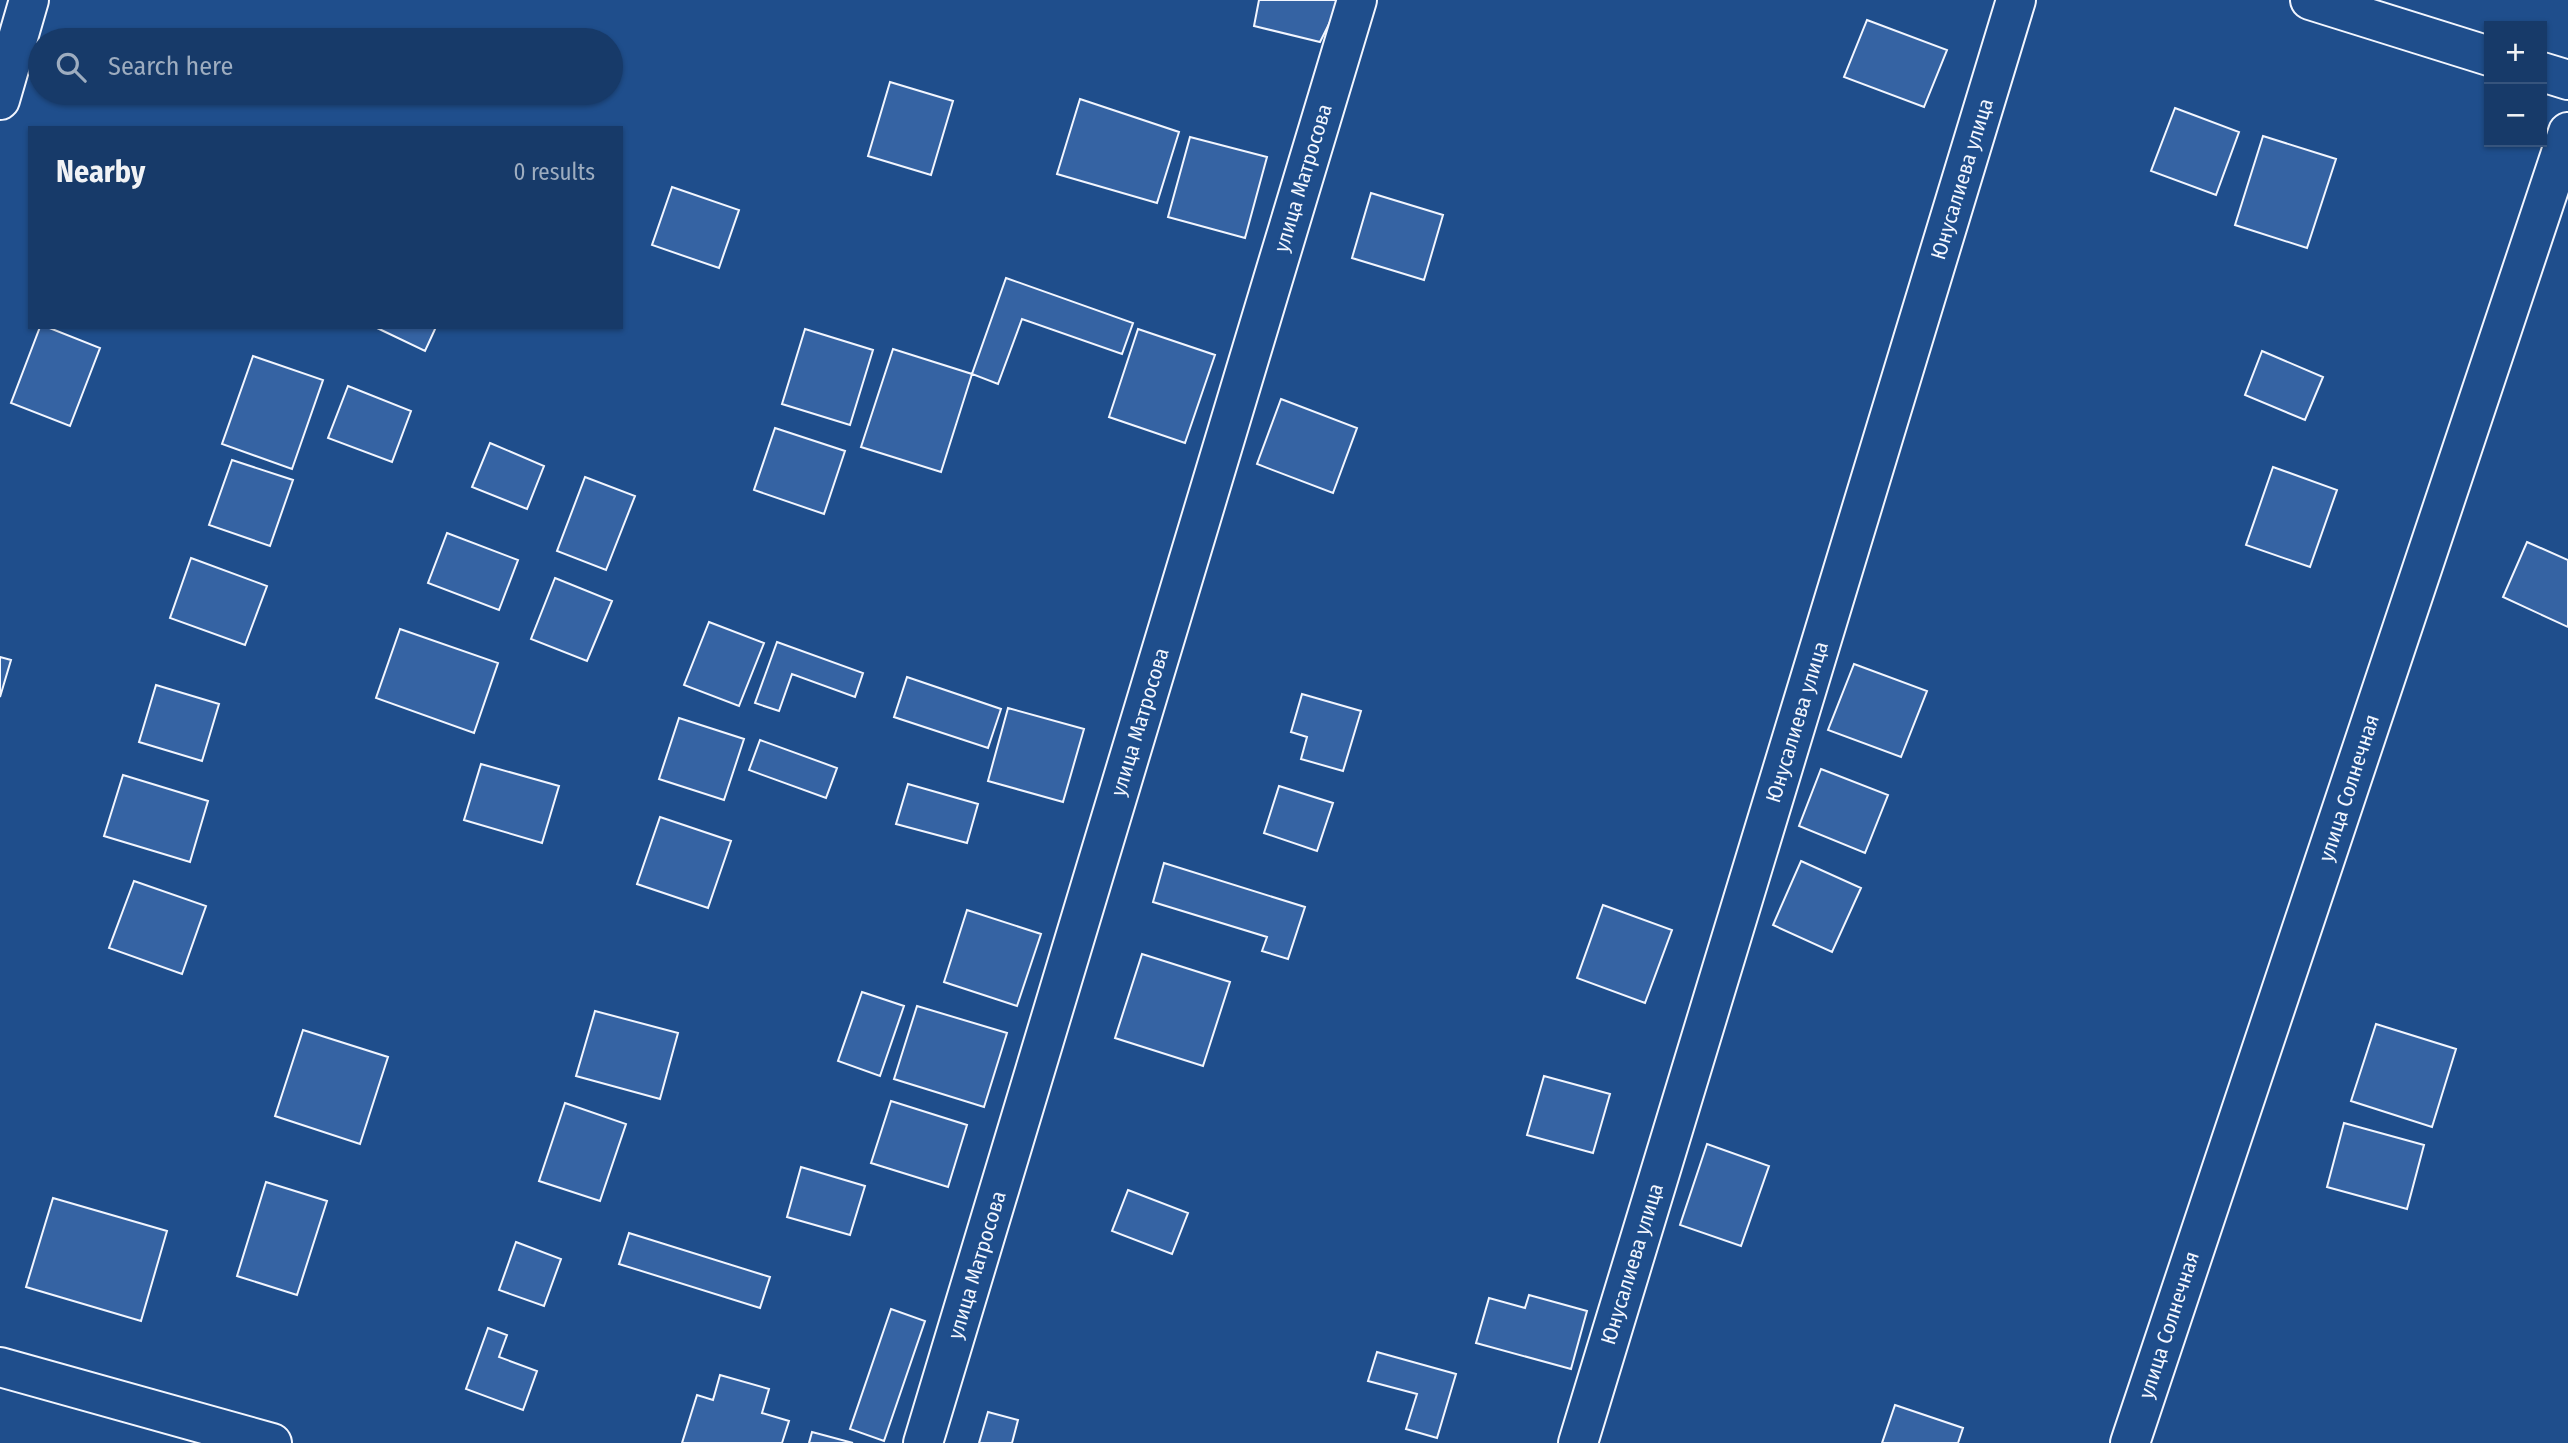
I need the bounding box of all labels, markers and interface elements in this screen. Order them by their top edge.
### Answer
map controls [2484,21,2547,147]
button: + [2484,21,2547,84]
search box [28,28,623,105]
icon: search [52,48,90,86]
text: Search here [108,51,233,82]
button: − [2484,84,2547,147]
street label: Юнусалиева улица [1925,95,1999,263]
street label: улица Матросова [1268,101,1338,255]
text: Nearby [56,154,145,190]
text: 0 results [514,158,595,186]
street label: Юнусалиева улица [1760,638,1834,806]
street label: улица Матросова [1105,645,1175,799]
street label: улица Солнечная [2313,711,2385,865]
street label: Юнусалиева улица [1595,1180,1669,1348]
street label: улица Матросова [942,1188,1012,1342]
street label: улица Солнечная [2133,1248,2205,1402]

